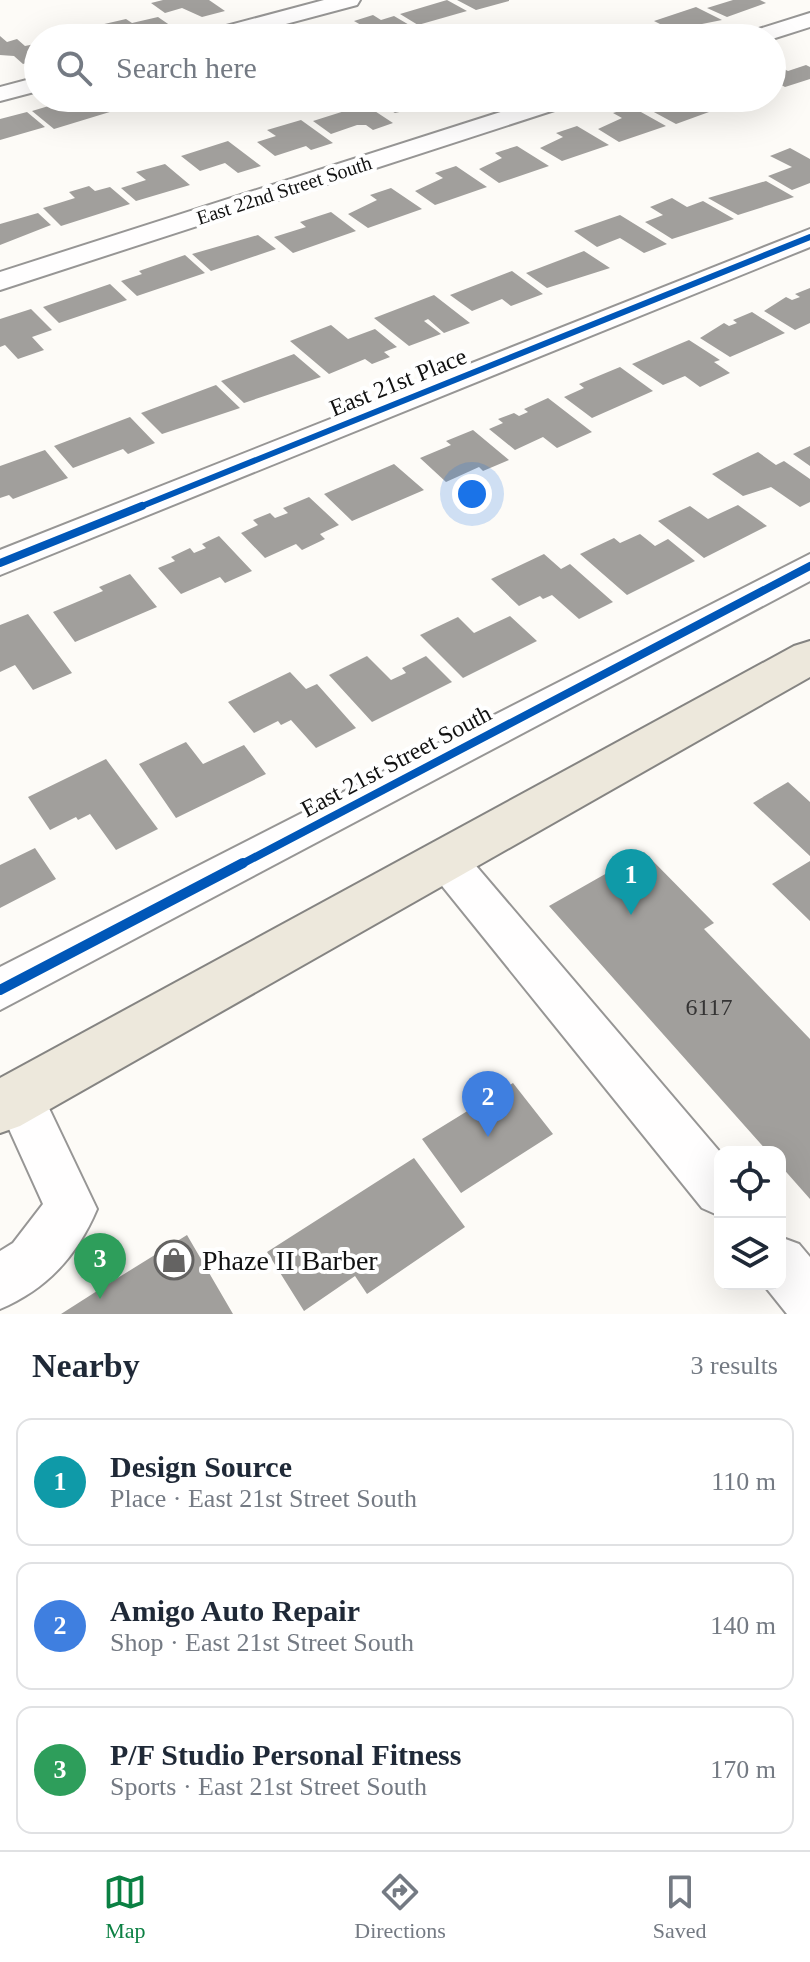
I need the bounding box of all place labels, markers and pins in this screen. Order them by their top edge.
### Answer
pin: 1 [605,849,657,915]
pin: 2 [462,1071,514,1137]
pin: 3 [74,1233,126,1299]
shop icon: Phaze II Barber [153,1239,195,1281]
place label: Phaze II Barber [202,1245,378,1276]

